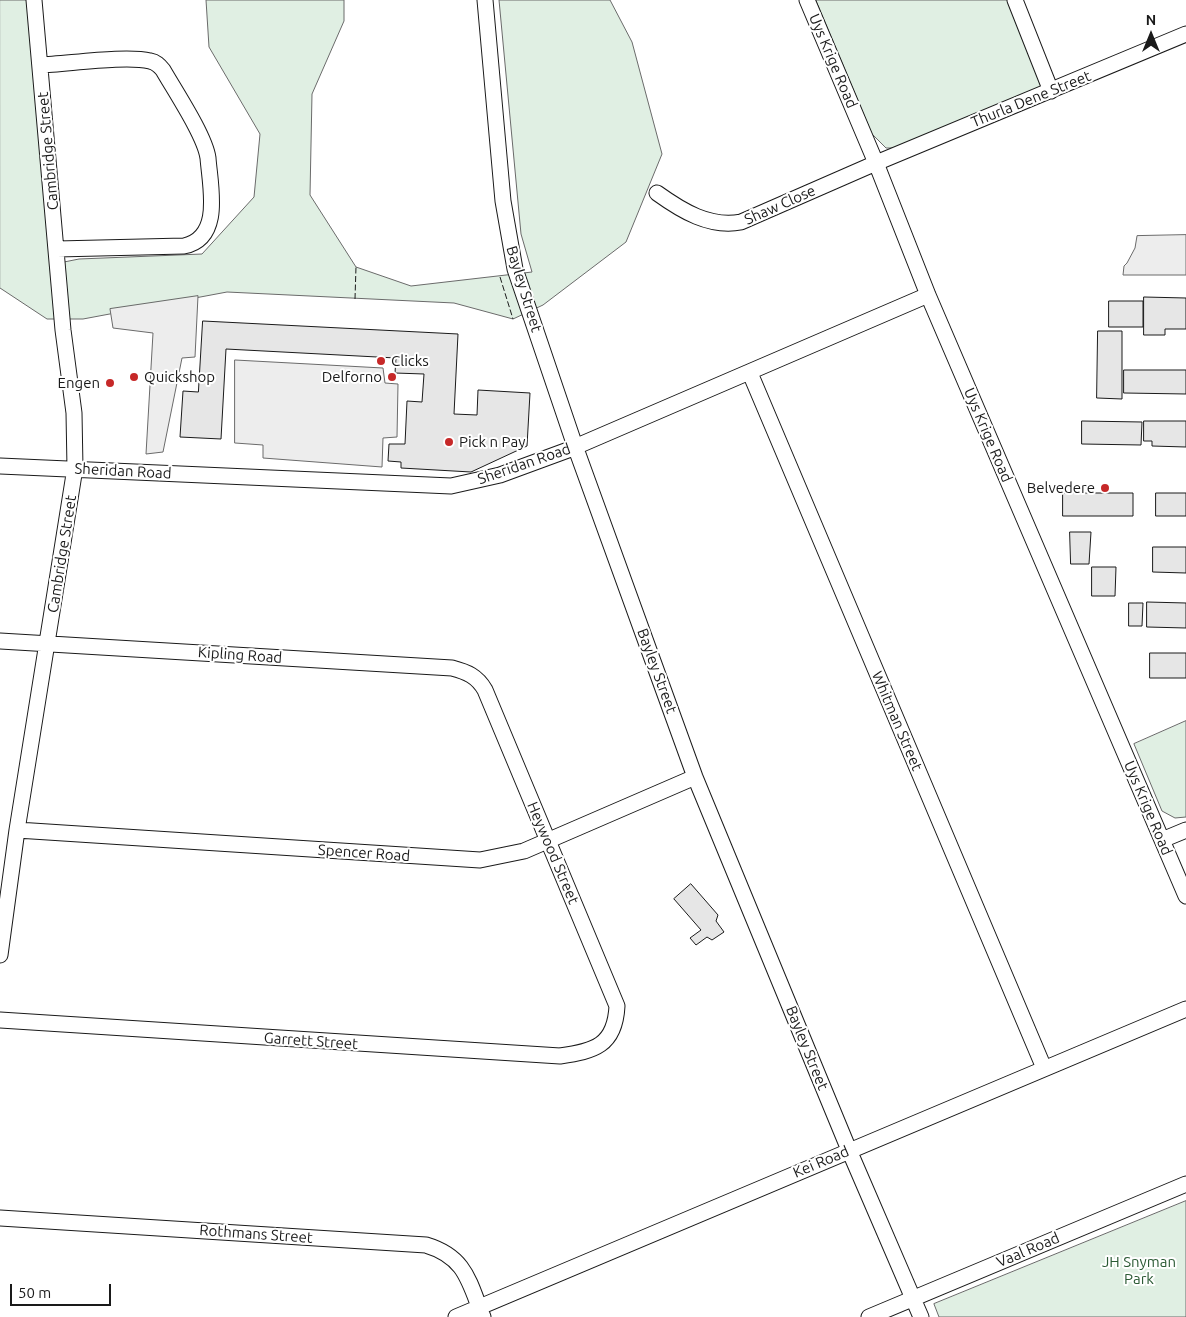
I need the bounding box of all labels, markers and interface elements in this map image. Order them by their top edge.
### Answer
north arrow [1126,10,1176,60]
street label: Uys Krige Road [805,11,861,111]
text: N [1146,12,1156,28]
street label: Thurla Dene Street [969,67,1093,131]
street label: Cambridge Street [34,91,62,211]
street label: Shaw Close [742,181,818,229]
street label: Bayley Street [502,244,546,334]
place label: Clicks [391,352,429,370]
marker: Clicks [375,355,387,367]
place label: Quickshop [144,368,215,386]
place label: Delforno [322,368,382,386]
marker: Quickshop [128,371,140,383]
marker: Delforno [386,371,398,383]
place label: Engen [58,374,100,392]
marker: Engen [104,377,116,389]
street label: Uys Krige Road [960,385,1016,485]
place label: Pick n Pay [459,433,525,451]
marker: Pick n Pay [443,436,455,448]
street label: Sheridan Road [475,440,573,488]
street label: Sheridan Road [74,459,172,483]
place label: Belvedere [1027,479,1095,497]
marker: Belvedere [1099,482,1111,494]
street label: Cambridge Street [44,494,80,614]
street label: Bayley Street [633,626,681,716]
street label: Kipling Road [197,643,283,667]
street label: Whitman Street [868,668,926,774]
street label: Uys Krige Road [1120,758,1176,858]
street label: Heywood Street [523,799,583,907]
street label: Spencer Road [317,841,411,865]
street label: Bayley Street [782,1003,832,1093]
street label: Garrett Street [263,1029,359,1053]
street label: Kei Road [790,1142,852,1182]
street label: Rothmans Street [199,1221,313,1247]
street label: Vaal Road [994,1229,1062,1271]
park label: JH Snyman Park [1102,1253,1176,1288]
scale bar [12,1274,114,1306]
text: 50 m [18,1284,51,1301]

